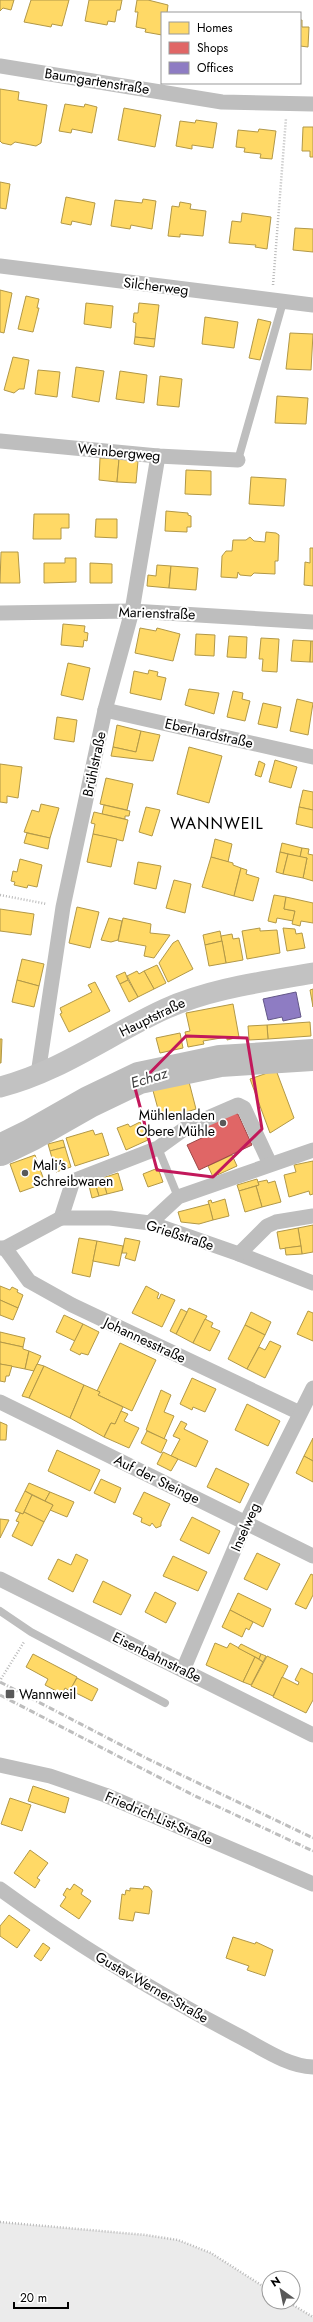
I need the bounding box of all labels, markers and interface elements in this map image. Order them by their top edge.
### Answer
legend [161,12,301,84]
text: Homes [197,19,233,37]
text: Shops [197,39,228,57]
text: Offices [197,59,233,77]
street label: Baumgartenstraße [43,63,151,99]
street label: Silcherweg [122,272,190,300]
street label: Weinbergweg [77,438,161,466]
street label: Marienstraße [118,602,196,624]
street label: Eberhardstraße [163,713,255,753]
street label: Brühlstraße [77,730,111,798]
district label: WANNWEIL [170,812,264,835]
street label: Hauptstraße [116,992,188,1042]
water label: Echaz [128,1062,171,1094]
place label: Mühlenladen Obere Mühle [136,1105,215,1141]
marker: Mühlenladen Obere Mühle [218,1118,228,1128]
place label: Mali's Schreibwaren [33,1155,113,1191]
marker: Mali's Schreibwaren [20,1168,30,1178]
street label: Grießstraße [144,1215,216,1255]
street label: Johannesstraße [99,1311,189,1368]
street label: Auf der Steinge [111,1450,203,1508]
street label: Inselweg [225,1499,265,1555]
street label: Eisenbahnstraße [109,1627,205,1687]
place label: Wannweil [19,1684,76,1704]
marker: Wannweil [4,1688,16,1700]
street label: Friedrich-List-Straße [102,1786,216,1850]
street label: Gustav-Werner-Straße [92,1946,212,2028]
north arrow [261,2270,301,2310]
text: N [268,2273,284,2291]
scale bar [14,2284,68,2310]
text: 20 m [20,2289,47,2307]

